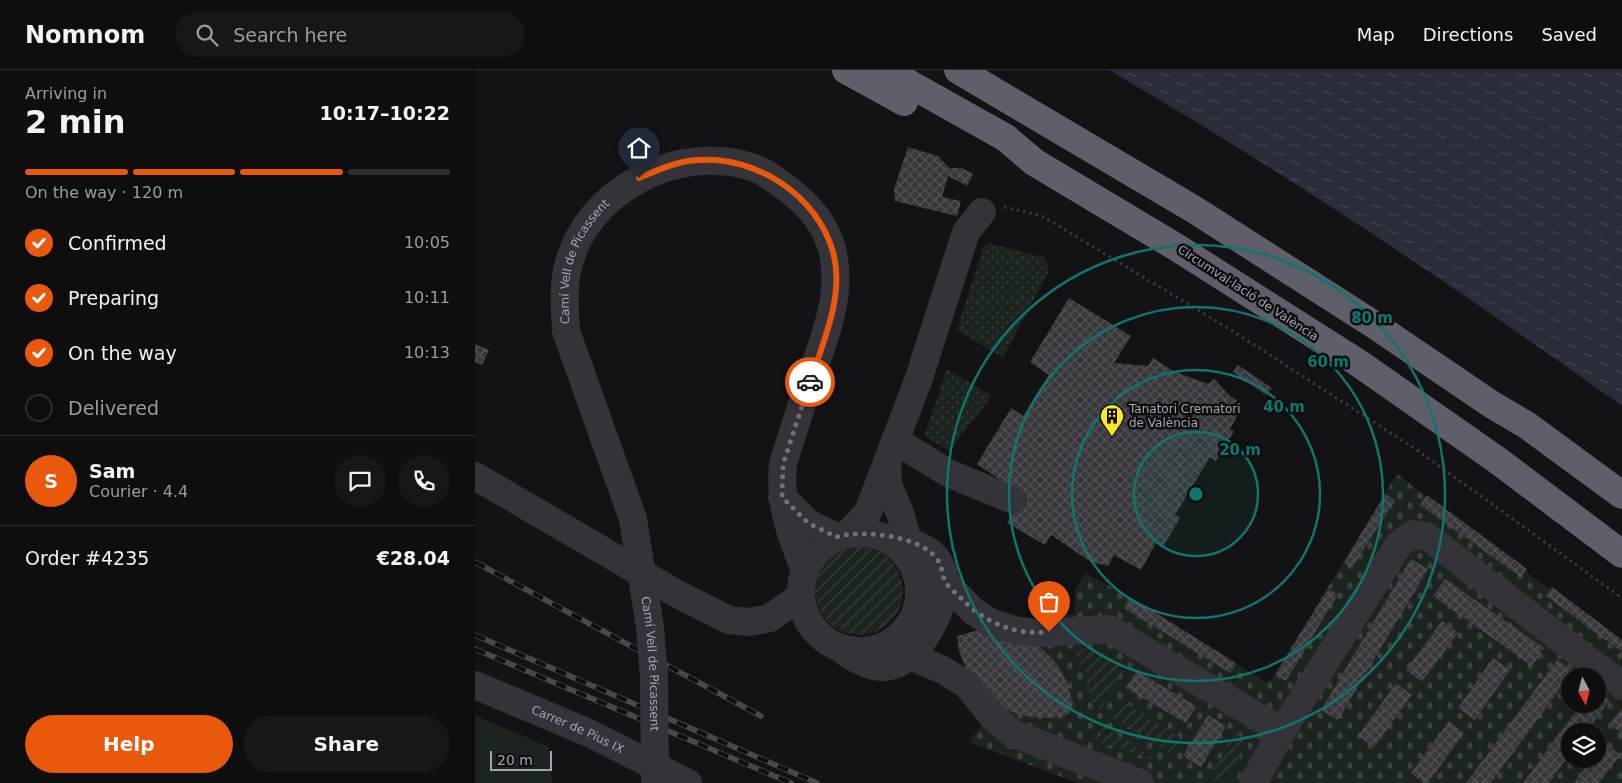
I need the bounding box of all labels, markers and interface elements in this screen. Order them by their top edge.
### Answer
search box [175,12,525,57]
text: Nomnom [25,21,145,49]
icon: search [193,21,221,49]
text: Search here [233,24,347,46]
text: Map [1357,24,1395,45]
text: Directions [1423,24,1513,45]
text: Saved [1541,24,1597,45]
text: Arriving in [25,84,107,103]
text: 10:17–10:22 [320,102,450,124]
text: 2 min [25,103,126,141]
pin [618,127,660,178]
icon: home [625,134,653,162]
text: On the way · 120 m [25,183,183,202]
street label: Camí Vell de Picassent [558,196,612,325]
icon: check [25,229,53,257]
text: Confirmed [68,232,167,254]
text: 10:05 [404,233,450,252]
street label: Circumval·lació de València [1175,242,1321,344]
icon: check [25,284,53,312]
text: Preparing [68,287,159,309]
text: 10:11 [404,288,450,307]
text: 80 m [1351,309,1393,327]
icon: check [25,339,53,367]
text: On the way [68,342,177,364]
text: 10:13 [404,343,450,362]
text: 60 m [1307,353,1349,371]
courier [785,357,835,407]
icon: car [796,368,824,396]
text: Delivered [68,397,159,419]
text: 40 m [1263,398,1305,416]
place label: Tanatori Crematori de València [1128,402,1241,430]
building icon: Tanatori Crematori de València [1099,403,1125,437]
text: 20 m [1219,441,1261,459]
button: chat [334,455,386,507]
button: phone [398,455,450,507]
text: Sam [89,460,135,482]
text: S [44,470,58,492]
text: Courier · 4.4 [89,482,188,501]
centre of rings [1187,485,1205,503]
text: Order #4235 [25,547,149,569]
text: €28.04 [377,547,450,569]
pin [1028,581,1070,632]
icon: bag [1035,588,1063,616]
street label: Camí Vell de Picassent [638,595,662,731]
north arrow [1561,668,1606,712]
map controls [1561,668,1606,768]
street label: Carrer de Pius IX [529,703,626,757]
button: Help [25,715,233,773]
button: Share [243,715,450,773]
button: layers [1561,723,1606,768]
scale bar [490,748,553,771]
text: 20 m [497,752,533,768]

